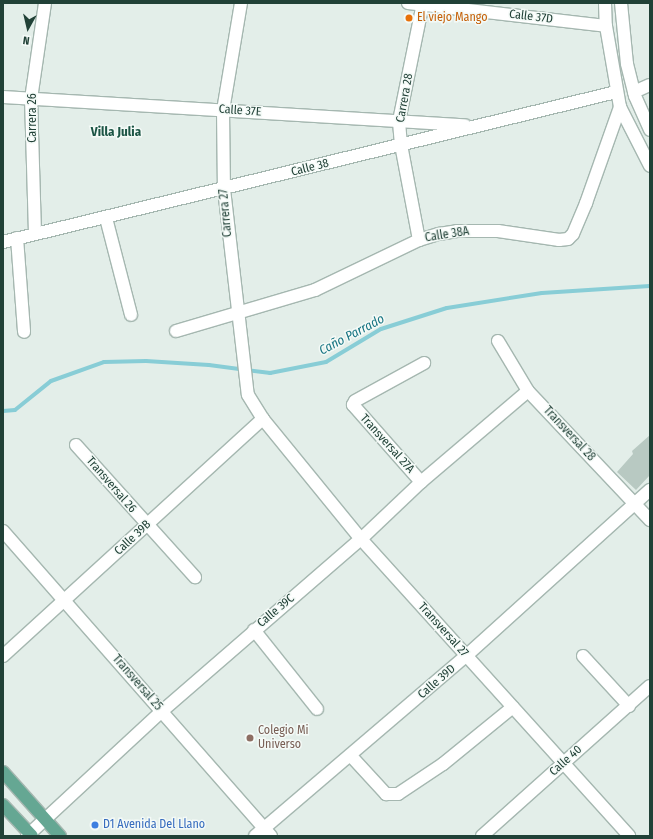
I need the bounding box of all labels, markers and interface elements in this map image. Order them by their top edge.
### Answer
street label: Calle 37D [508,7,554,27]
north arrow [8,8,48,48]
place label: El viejo Mango [417,11,487,25]
marker: El viejo Mango [404,13,414,23]
text: N [22,33,30,47]
street label: Carrera 28 [394,72,416,124]
street label: Carrera 26 [26,93,40,143]
street label: Calle 37E [218,102,262,120]
district label: Villa Julia [91,124,141,140]
street label: Calle 38 [290,156,330,180]
street label: Carrera 27 [217,188,235,238]
street label: Calle 38A [424,224,470,246]
water label: Caño Parrado [317,311,387,359]
street label: Transversal 28 [540,404,598,464]
street label: Transversal 27A [357,412,417,476]
street label: Transversal 26 [83,454,139,516]
street label: Calle 39B [112,518,154,558]
street label: Calle 39C [255,591,297,631]
street label: Transversal 27 [415,600,471,660]
street label: Transversal 25 [109,652,165,714]
street label: Calle 39D [415,662,459,702]
place label: Colegio Mi Universo [258,724,309,752]
marker: Colegio Mi Universo [245,733,255,743]
street label: Calle 40 [547,743,585,779]
place label: D1 Avenida Del Llano [103,818,205,832]
marker: D1 Avenida Del Llano [90,820,100,830]

